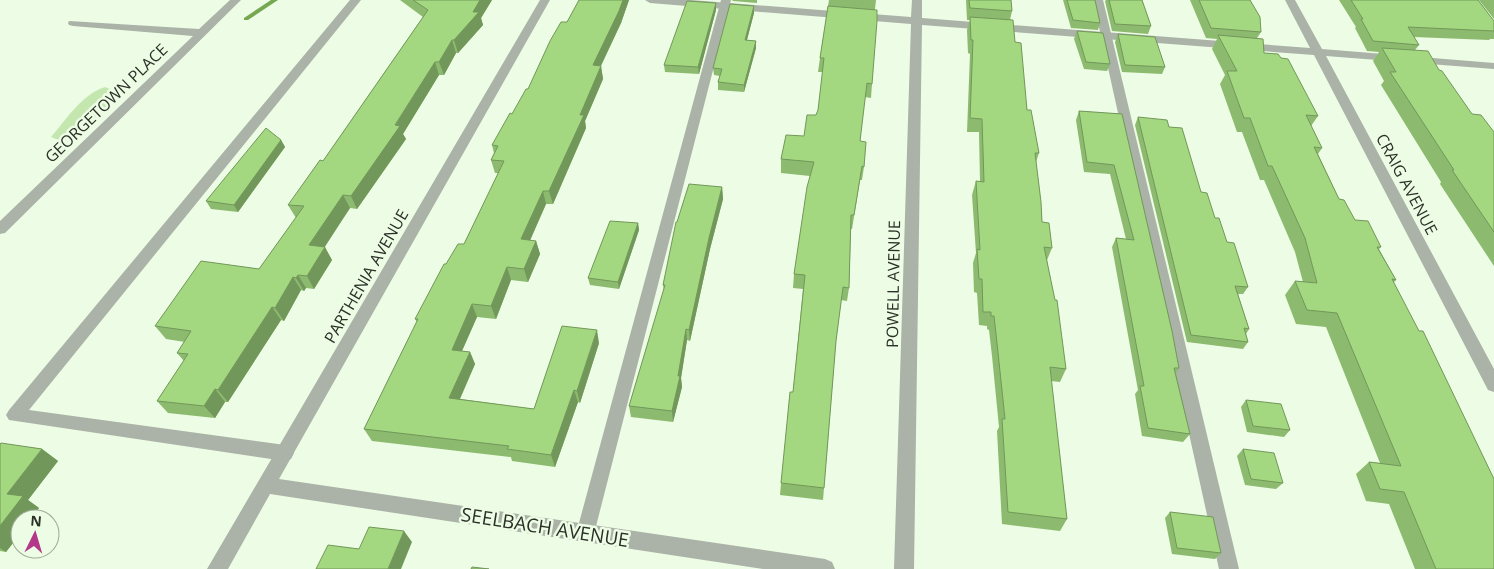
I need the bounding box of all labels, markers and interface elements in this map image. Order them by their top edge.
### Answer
street label: GEORGETOWN PLACE [40,39,172,167]
street label: CRAIG AVENUE [1371,130,1443,238]
street label: PARTHENIA AVENUE [319,205,413,347]
street label: POWELL AVENUE [881,220,905,348]
street label: SEELBACH AVENUE [459,501,631,553]
north arrow [10,509,60,559]
text: N [30,511,43,531]

